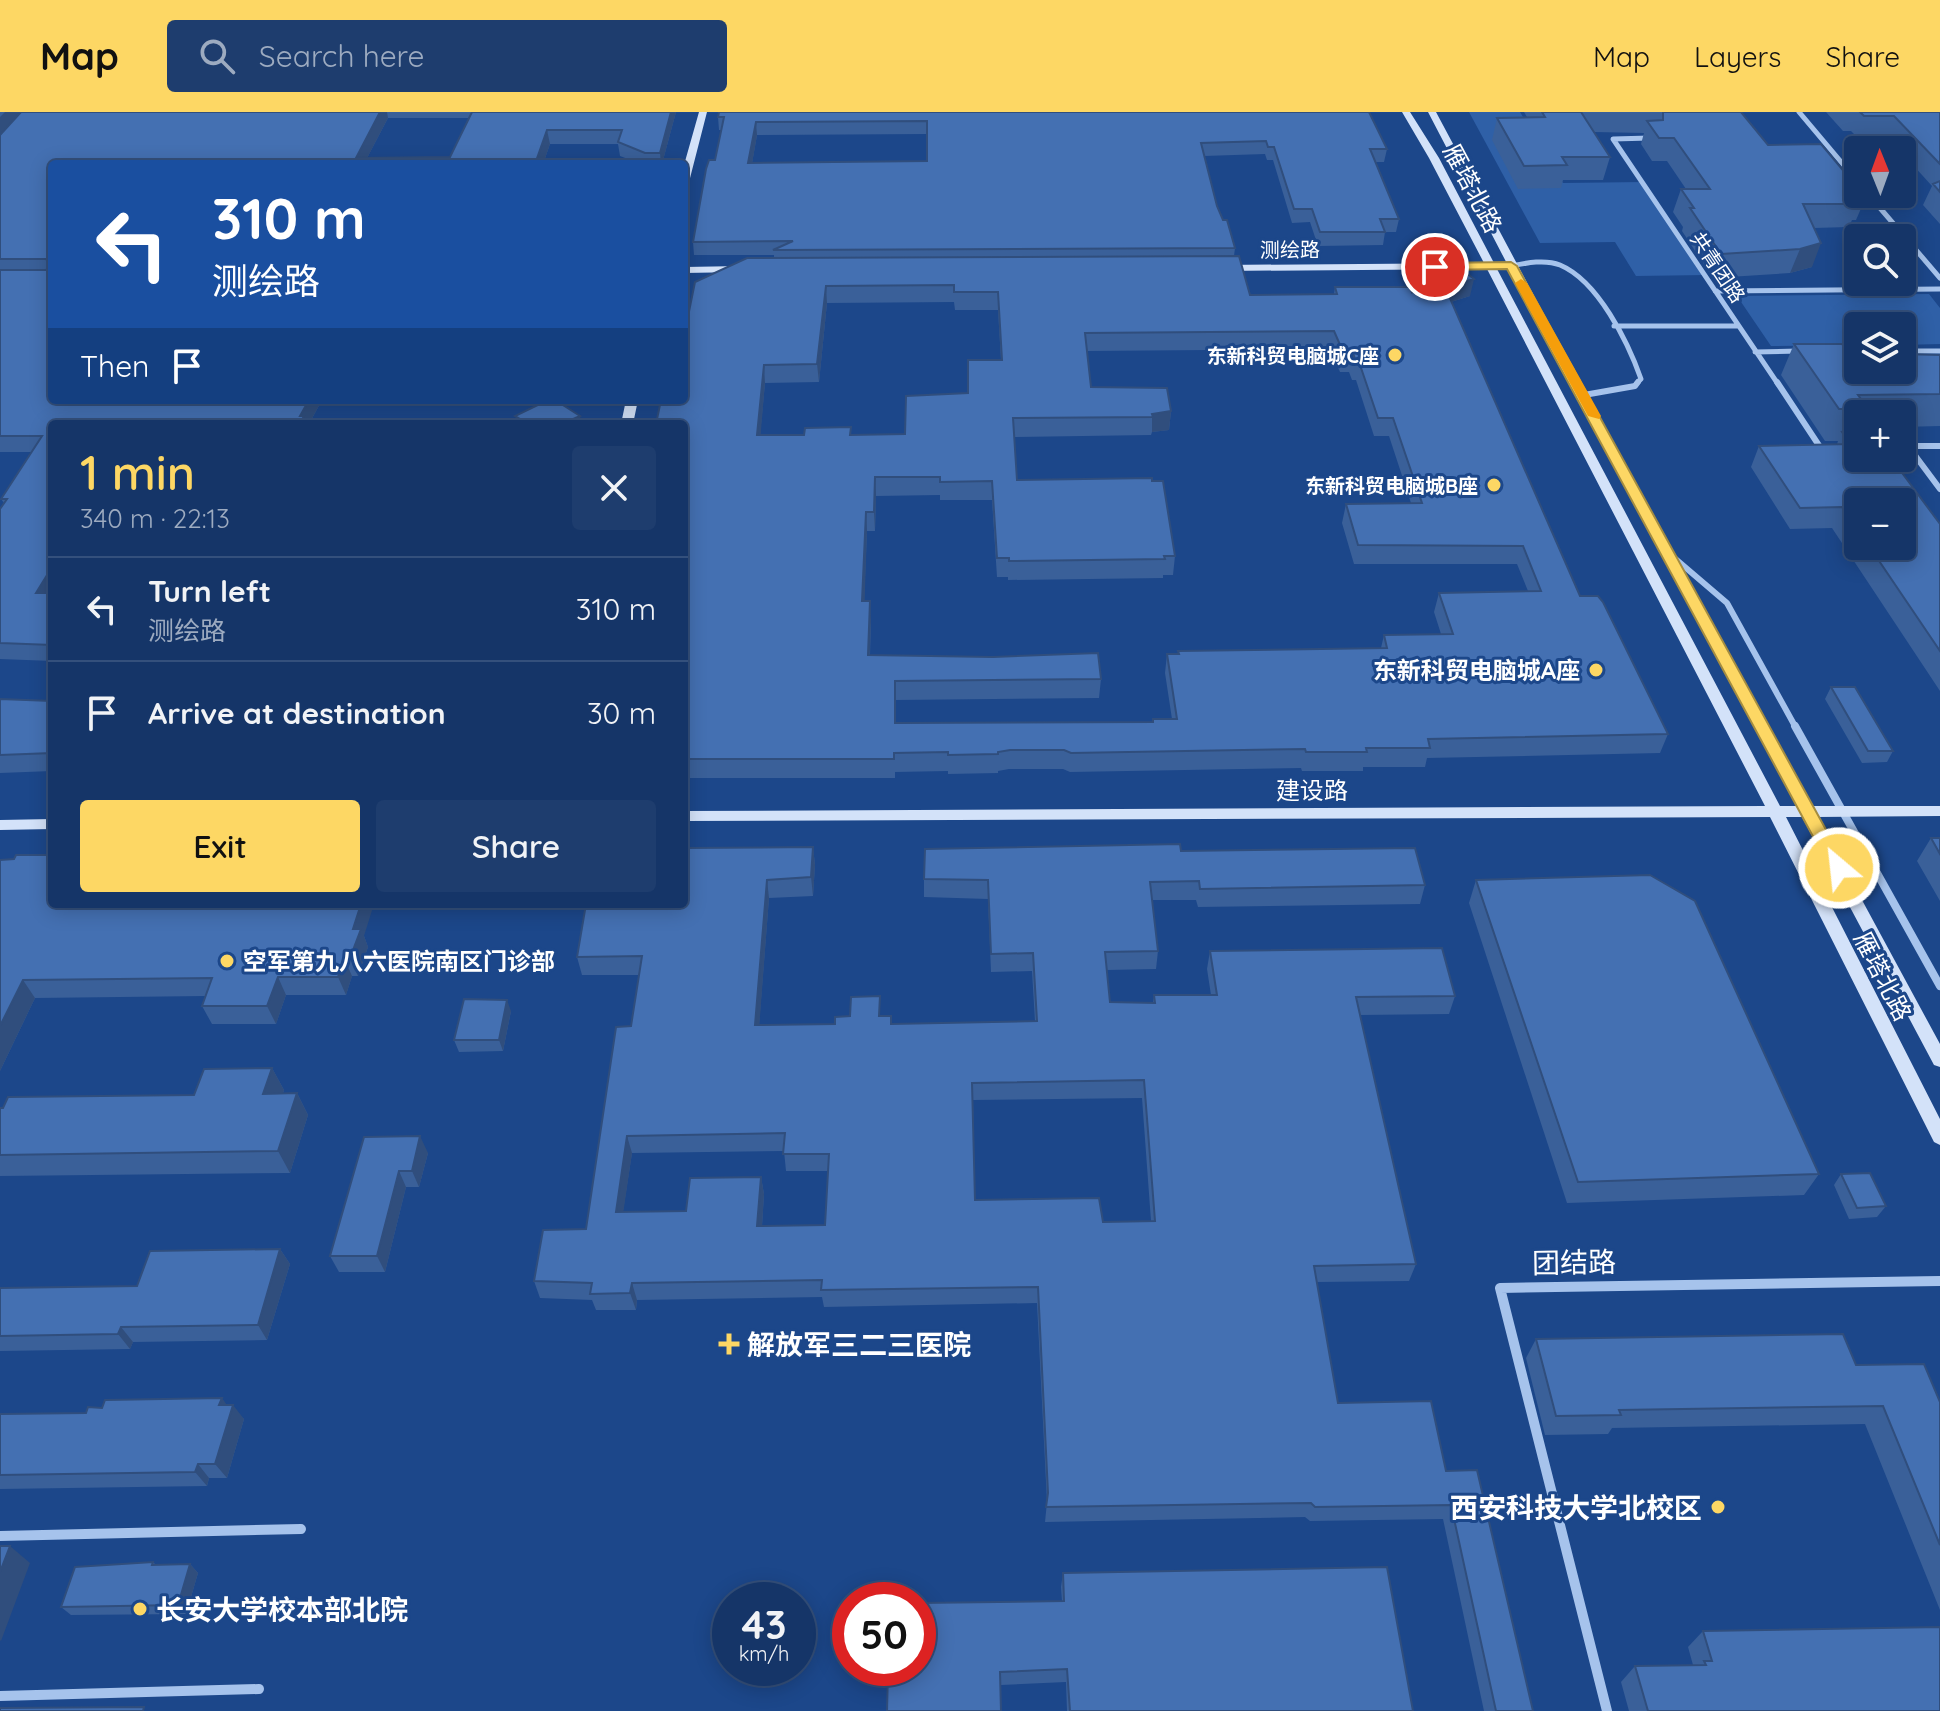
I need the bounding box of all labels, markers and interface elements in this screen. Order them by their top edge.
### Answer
search box [167,20,727,92]
text: Map [40,32,119,80]
icon: search [195,34,239,78]
text: Search here [259,37,424,75]
text: Map [1593,39,1650,74]
text: Layers [1694,39,1781,74]
text: Share [1825,39,1900,74]
north arrow [1844,136,1916,208]
map controls [1844,136,1916,560]
street label: 雁塔北路 [1437,139,1509,237]
text: 310 m [212,183,366,253]
icon: left [80,192,184,296]
button: search [1844,224,1916,296]
street label: 共青团路 [1685,227,1751,307]
pin [1401,233,1469,301]
street label: 测绘路 [1260,237,1320,262]
icon: arrive [1413,245,1457,289]
text: 测绘路 [212,258,320,303]
button: layers [1844,312,1916,384]
place label: 东新科贸电脑城C座 [1206,343,1379,368]
icon: arrive [165,344,209,388]
marker: 东新科贸电脑城C座 [1386,346,1404,364]
text: Then [80,347,149,385]
button: + [1844,400,1916,472]
text: 1 min [80,442,195,502]
button: close [572,446,656,530]
place label: 东新科贸电脑城B座 [1305,473,1478,498]
marker: 东新科贸电脑城B座 [1485,476,1503,494]
button: − [1844,488,1916,560]
text: 340 m · 22:13 [80,502,230,535]
text: Turn left [148,572,271,610]
icon: left [80,587,124,631]
text: 310 m [576,590,656,628]
text: 测绘路 [148,614,226,647]
place label: 东新科贸电脑城A座 [1373,655,1580,685]
marker: 东新科贸电脑城A座 [1587,661,1605,679]
icon: arrive [80,691,124,735]
text: Arrive at destination [148,694,446,732]
text: 30 m [587,694,656,732]
street label: 建设路 [1276,775,1348,805]
button: Exit [80,800,360,892]
button: Share [376,800,656,892]
position arrow [1797,826,1881,910]
street label: 雁塔北路 [1848,926,1918,1026]
place label: 空军第九八六医院南区门诊部 [243,946,555,976]
marker: 空军第九八六医院南区门诊部 [218,952,236,970]
street label: 团结路 [1532,1244,1616,1280]
place label: 解放军三二三医院 [747,1327,971,1362]
marker: 解放军三二三医院 [718,1333,740,1355]
place label: 西安科技大学北校区 [1450,1490,1702,1525]
marker: 西安科技大学北校区 [1709,1498,1727,1516]
speed limit sign: 50 [832,1582,936,1686]
place label: 长安大学校本部北院 [156,1592,408,1627]
text: 43 [742,1599,787,1649]
marker: 长安大学校本部北院 [131,1600,149,1618]
text: km/h [739,1641,789,1666]

